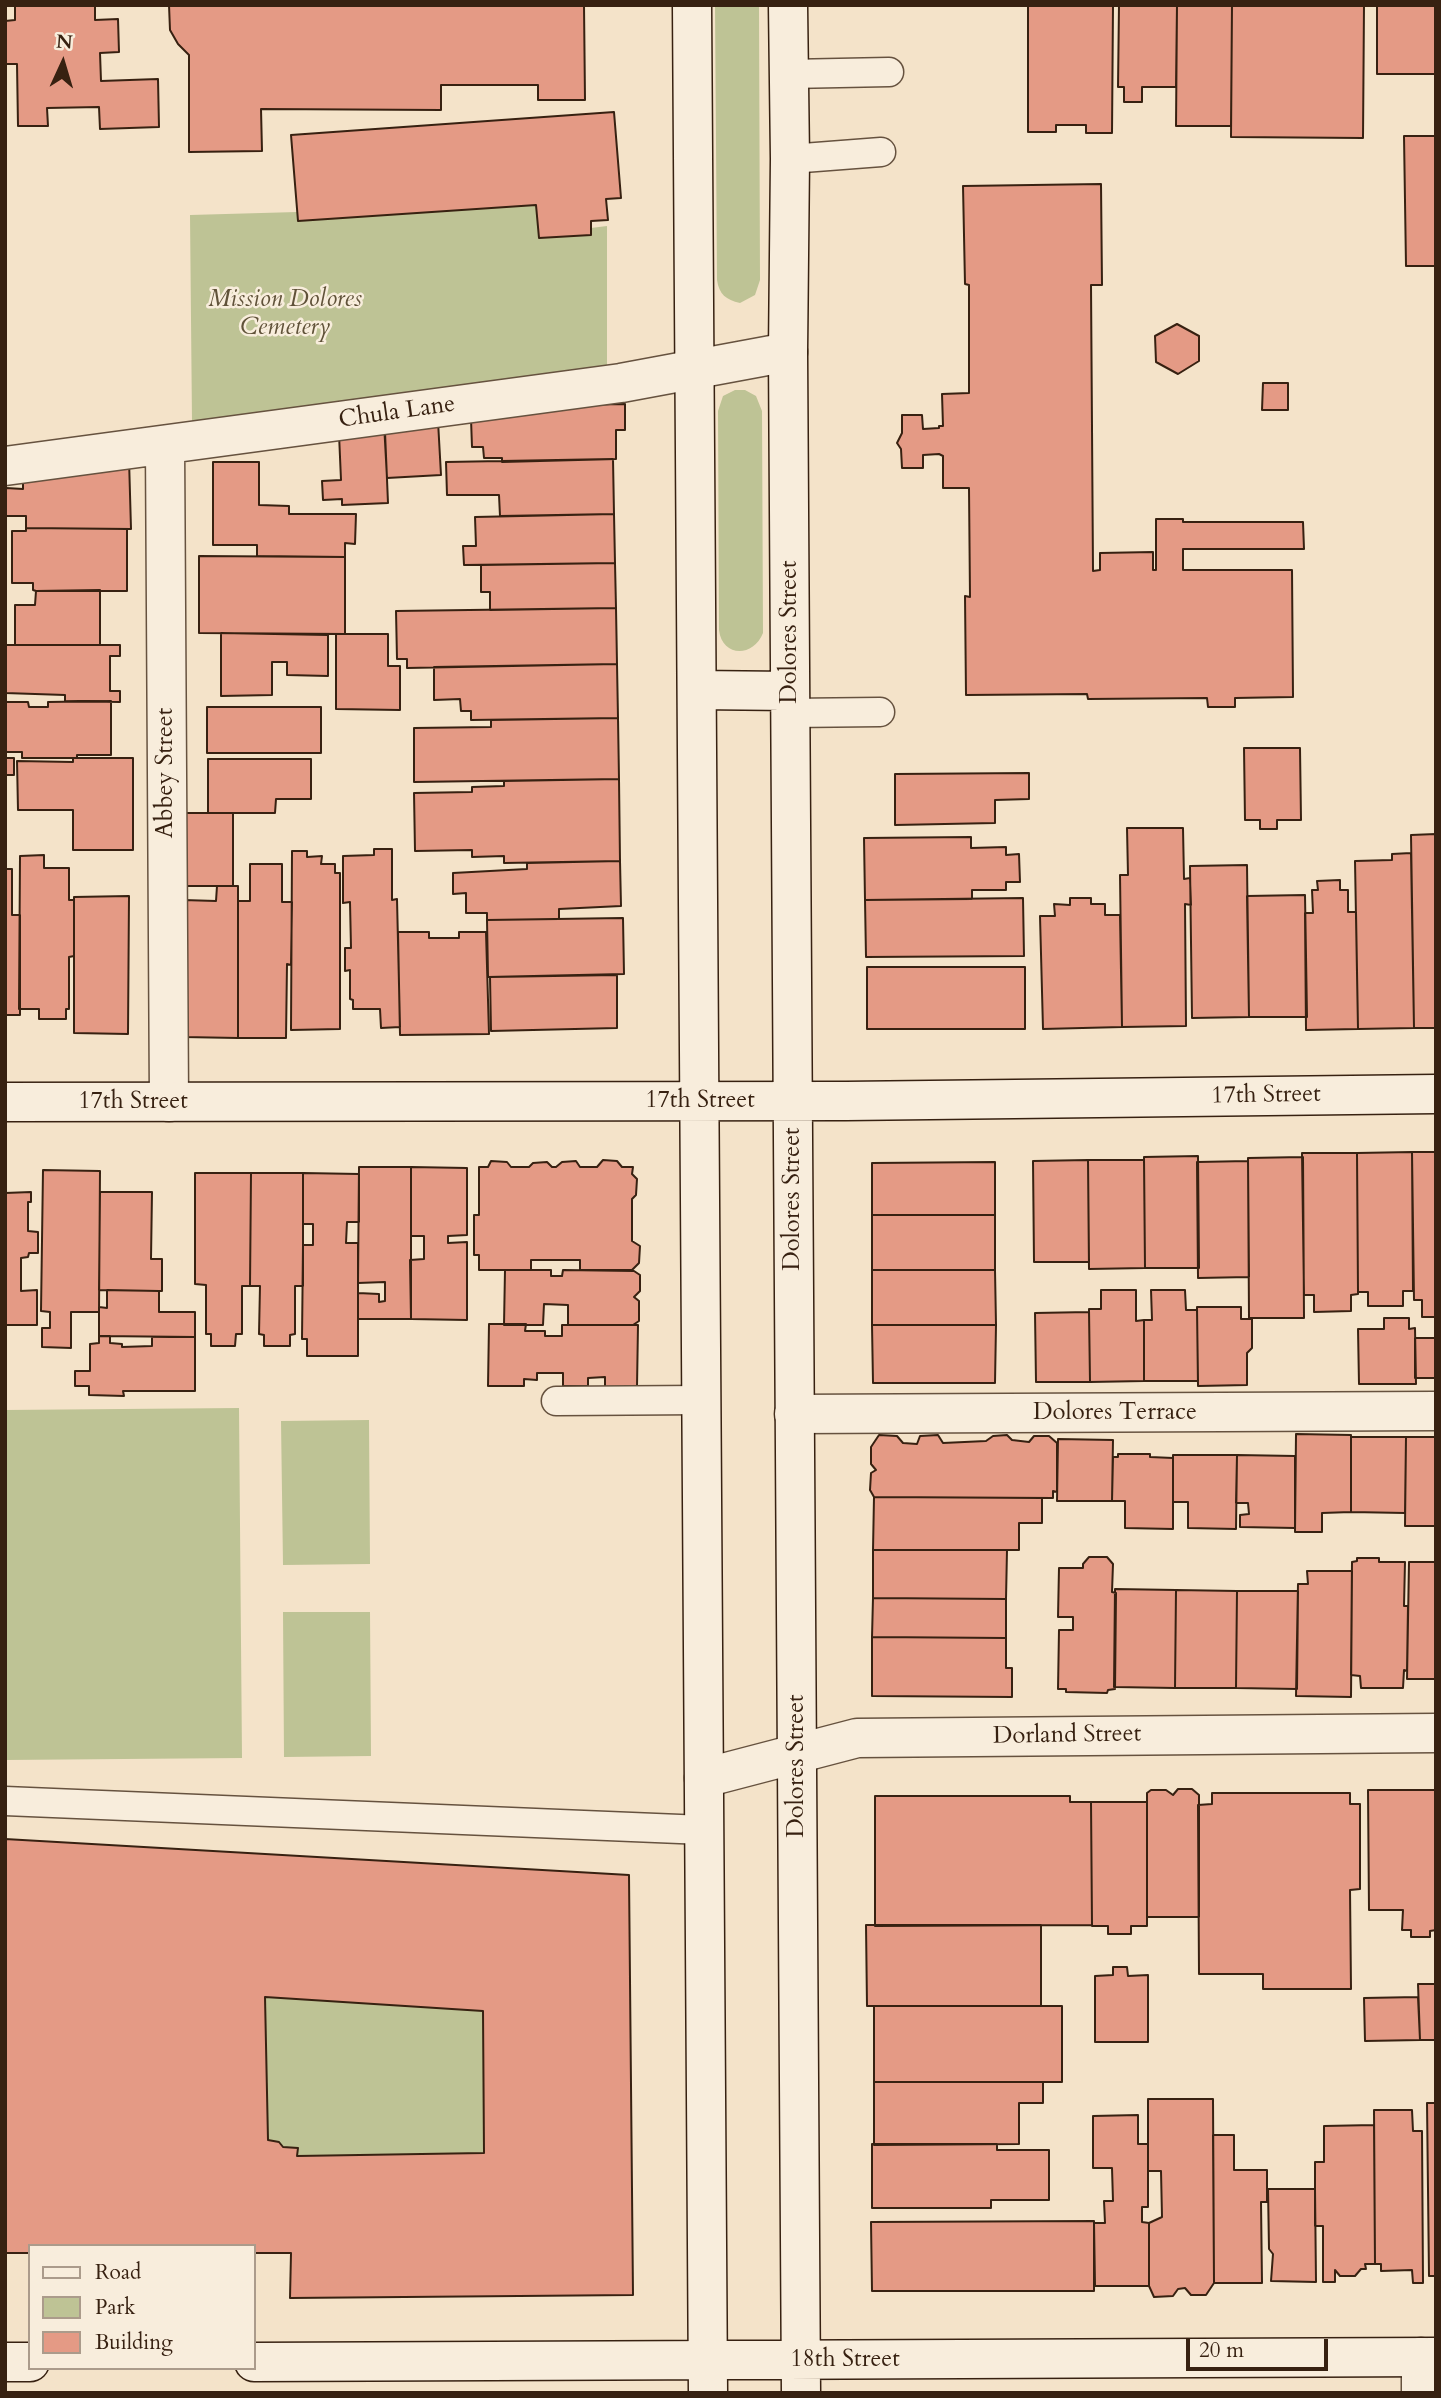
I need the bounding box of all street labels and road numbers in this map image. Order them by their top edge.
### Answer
street label: Chula Lane [337,391,457,435]
street label: Dolores Street [776,560,804,704]
street label: Abbey Street [152,708,180,838]
street label: 17th Street [1211,1081,1321,1111]
street label: 17th Street [645,1087,755,1115]
street label: 17th Street [78,1088,188,1116]
street label: Dolores Street [779,1127,807,1271]
street label: Dolores Terrace [1033,1399,1197,1427]
street label: Dolores Street [783,1694,811,1838]
street label: Dorland Street [993,1720,1141,1752]
street label: 18th Street [790,2346,900,2374]

